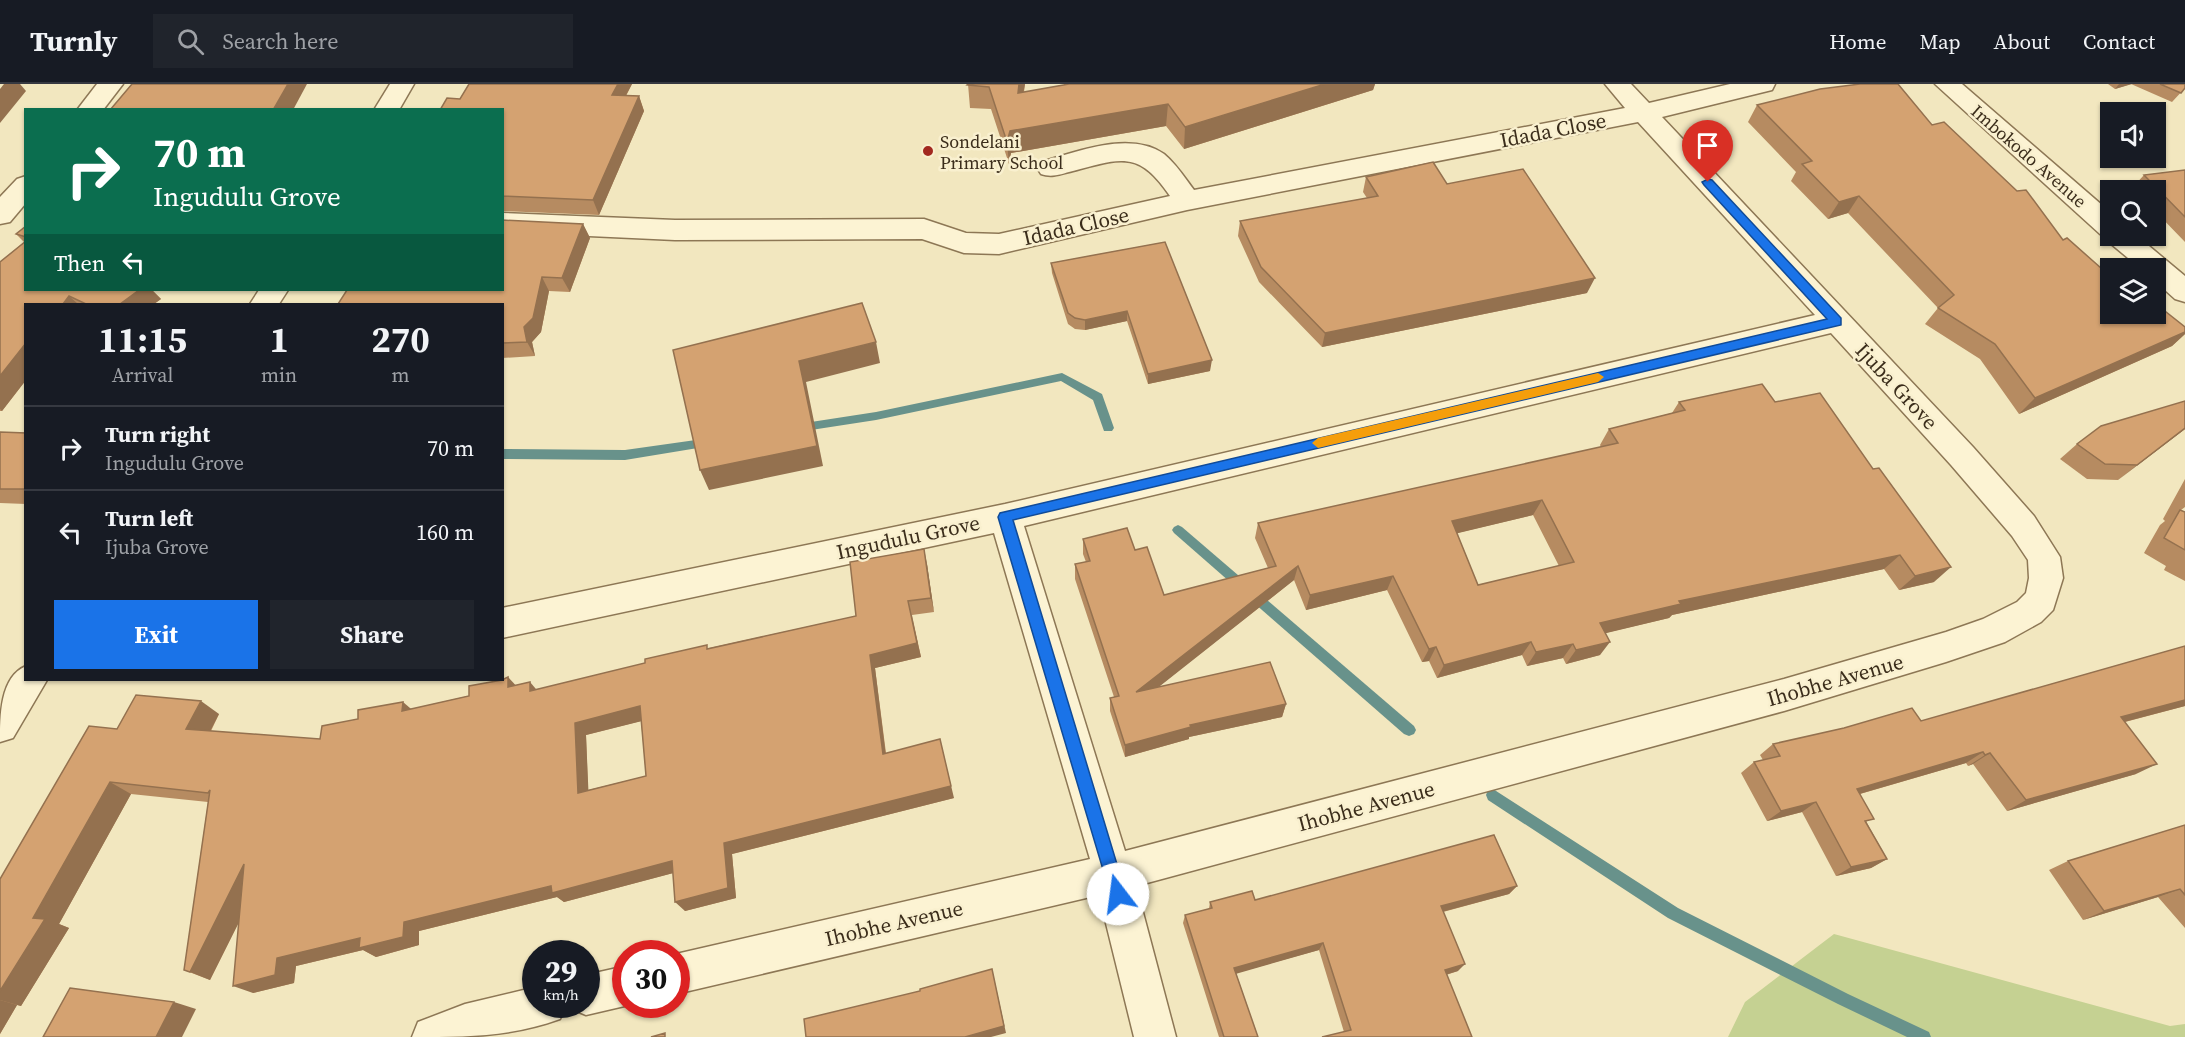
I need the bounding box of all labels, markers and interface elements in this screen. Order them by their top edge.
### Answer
search box [153,14,573,68]
text: Turnly [30,22,117,60]
icon: search [174,25,207,58]
text: Search here [222,26,338,56]
text: Home [1829,27,1887,56]
text: Map [1920,27,1961,56]
text: About [1994,27,2050,56]
text: Contact [2083,27,2155,56]
street label: Imbokodo Avenue [1966,99,2092,213]
map controls [2100,102,2166,324]
button: sound [2100,102,2166,168]
street label: Idada Close [1497,105,1609,155]
pin [1682,120,1733,182]
text: 70 m [153,123,246,181]
place label: Sondelani Primary School [940,129,1063,175]
icon: arrive [1691,129,1724,162]
icon: right [54,132,132,210]
marker: Sondelani Primary School [921,144,935,158]
text: Ingudulu Grove [153,178,341,215]
button: search [2100,180,2166,246]
street label: Idada Close [1020,200,1132,252]
icon: left [117,246,150,279]
text: Then [54,248,105,278]
button: layers [2100,258,2166,324]
text: 11:15 [98,315,187,364]
text: 1 [269,315,289,364]
text: 270 [371,315,430,364]
street label: Ijuba Grove [1849,336,1945,436]
text: Arrival [112,361,173,389]
text: min [261,361,297,389]
text: m [392,361,410,389]
text: Turn right [105,419,210,449]
icon: right [54,432,87,465]
text: 70 m [427,433,474,463]
text: Ingudulu Grove [105,449,244,477]
text: Turn left [105,503,193,533]
street label: Ingudulu Grove [834,508,982,566]
icon: left [54,516,87,549]
text: 160 m [416,517,474,547]
text: Ijuba Grove [105,533,209,561]
button: Exit [54,600,258,669]
button: Share [270,600,474,669]
street label: Ihobhe Avenue [1763,647,1907,713]
street label: Ihobhe Avenue [1294,774,1438,838]
position arrow [1086,862,1150,926]
street label: Ihobhe Avenue [822,893,966,953]
speed limit sign: 30 [612,940,690,1018]
text: 29 [545,951,577,992]
text: km/h [543,984,579,1005]

